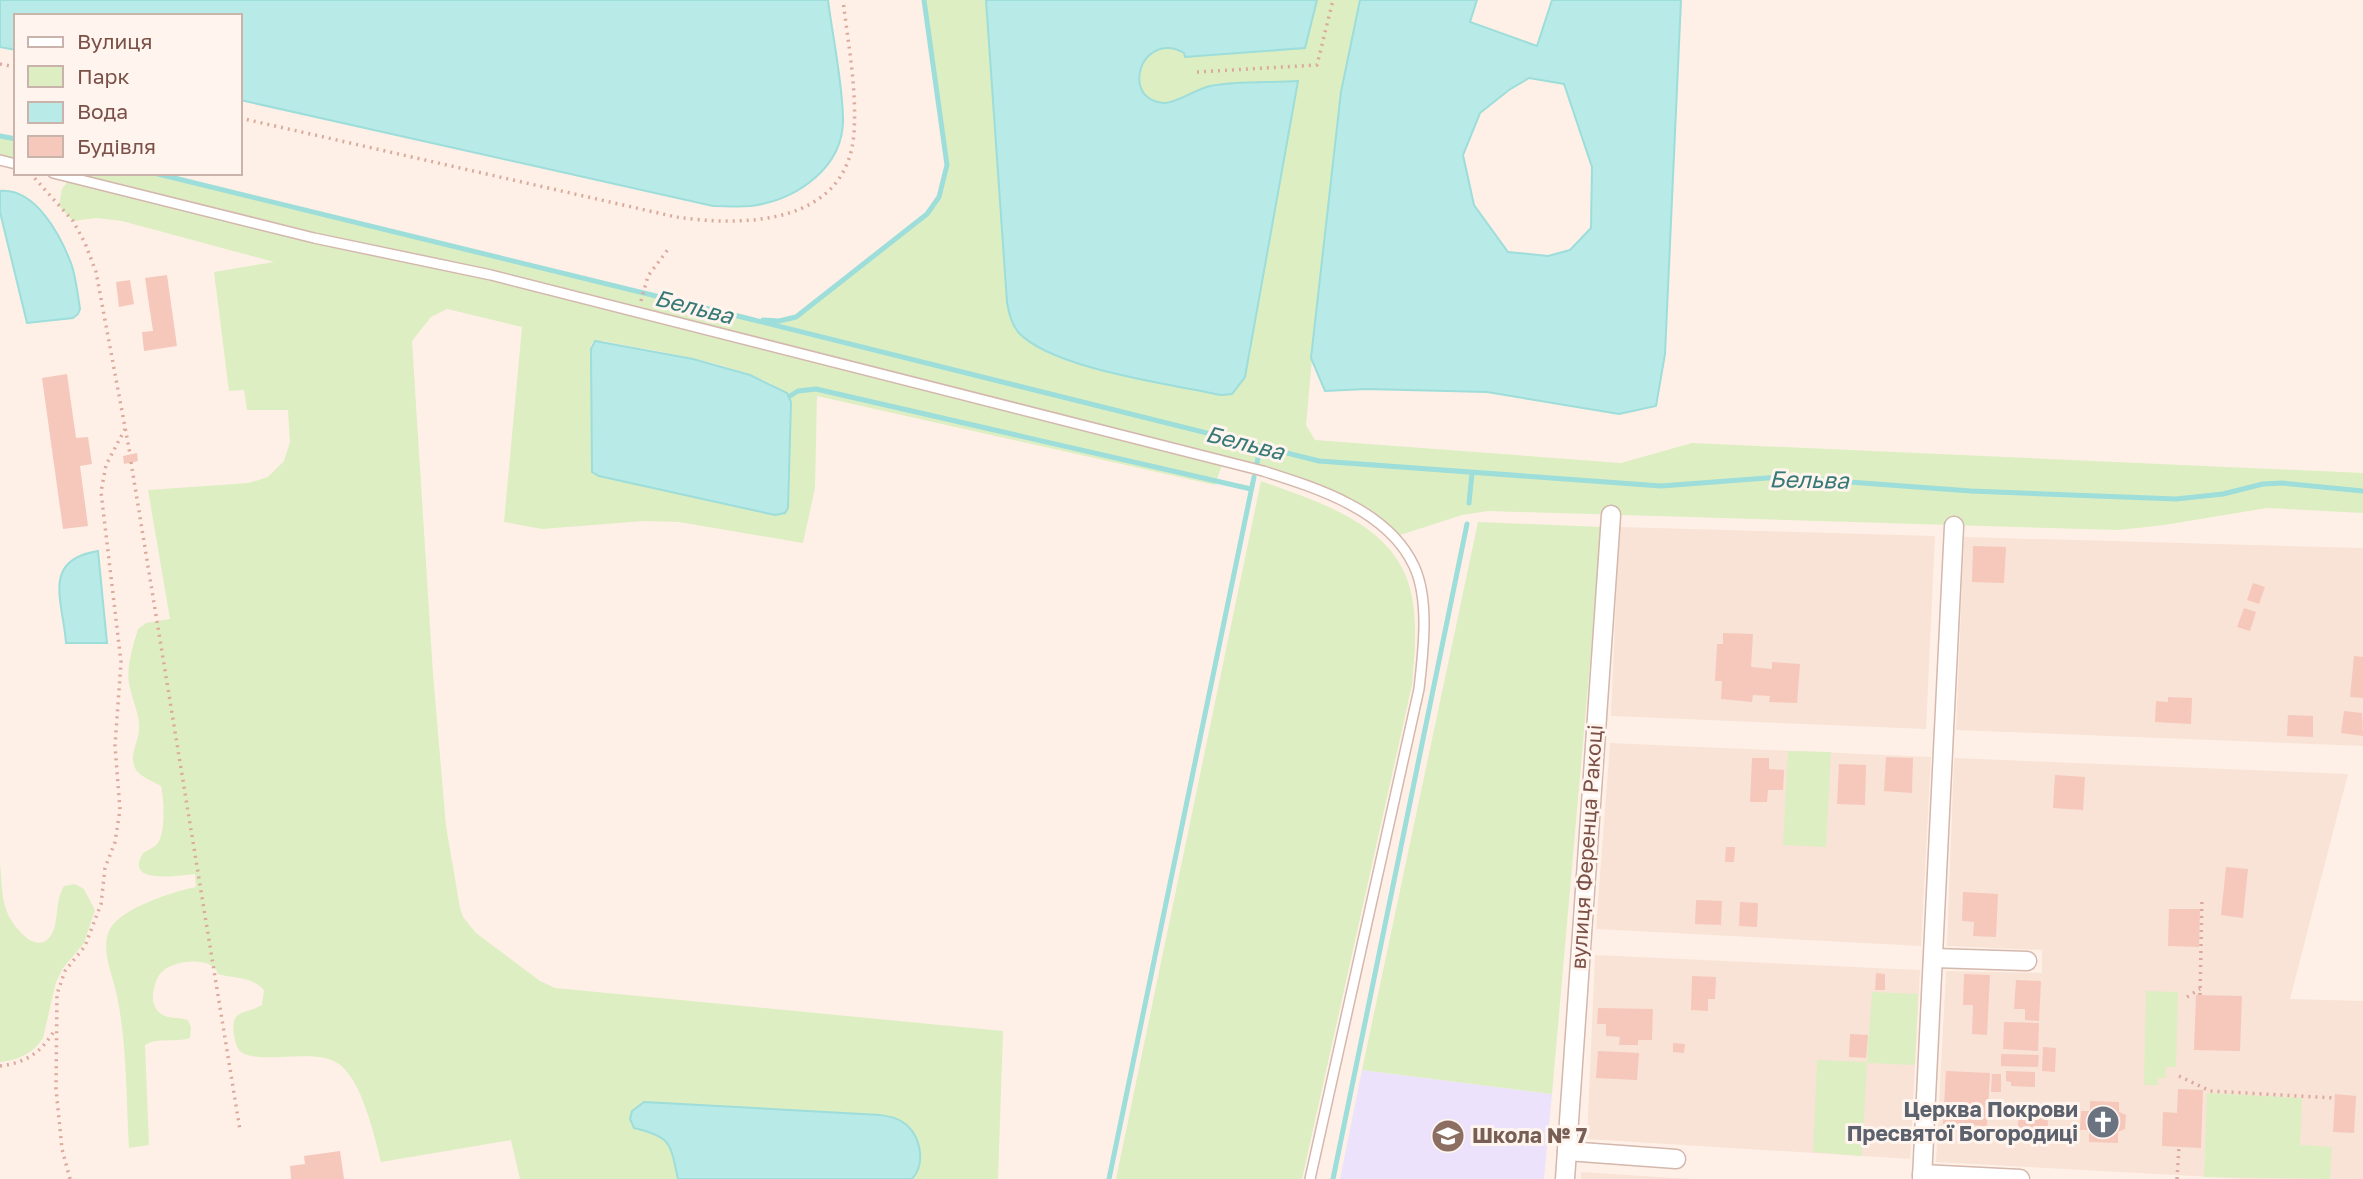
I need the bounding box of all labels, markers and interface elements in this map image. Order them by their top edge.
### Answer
legend [14,14,242,175]
text: Вулиця [77,28,153,54]
text: Парк [77,63,130,89]
text: Вода [77,98,128,124]
text: Будівля [77,133,156,159]
water label: Бельва [652,283,737,330]
water label: Бельва [1203,419,1288,466]
water label: Бельва [1769,464,1850,494]
street label: вулиця Ференца Ракоці [1564,724,1608,970]
place label: Церква Покрови Пресвятої Богородиці [1847,1096,2078,1146]
church icon: Церква Покрови Пресвятої Богородиці [2084,1103,2122,1141]
school or university icon: Школа № 7 [1429,1117,1467,1155]
place label: Школа № 7 [1472,1122,1587,1148]

